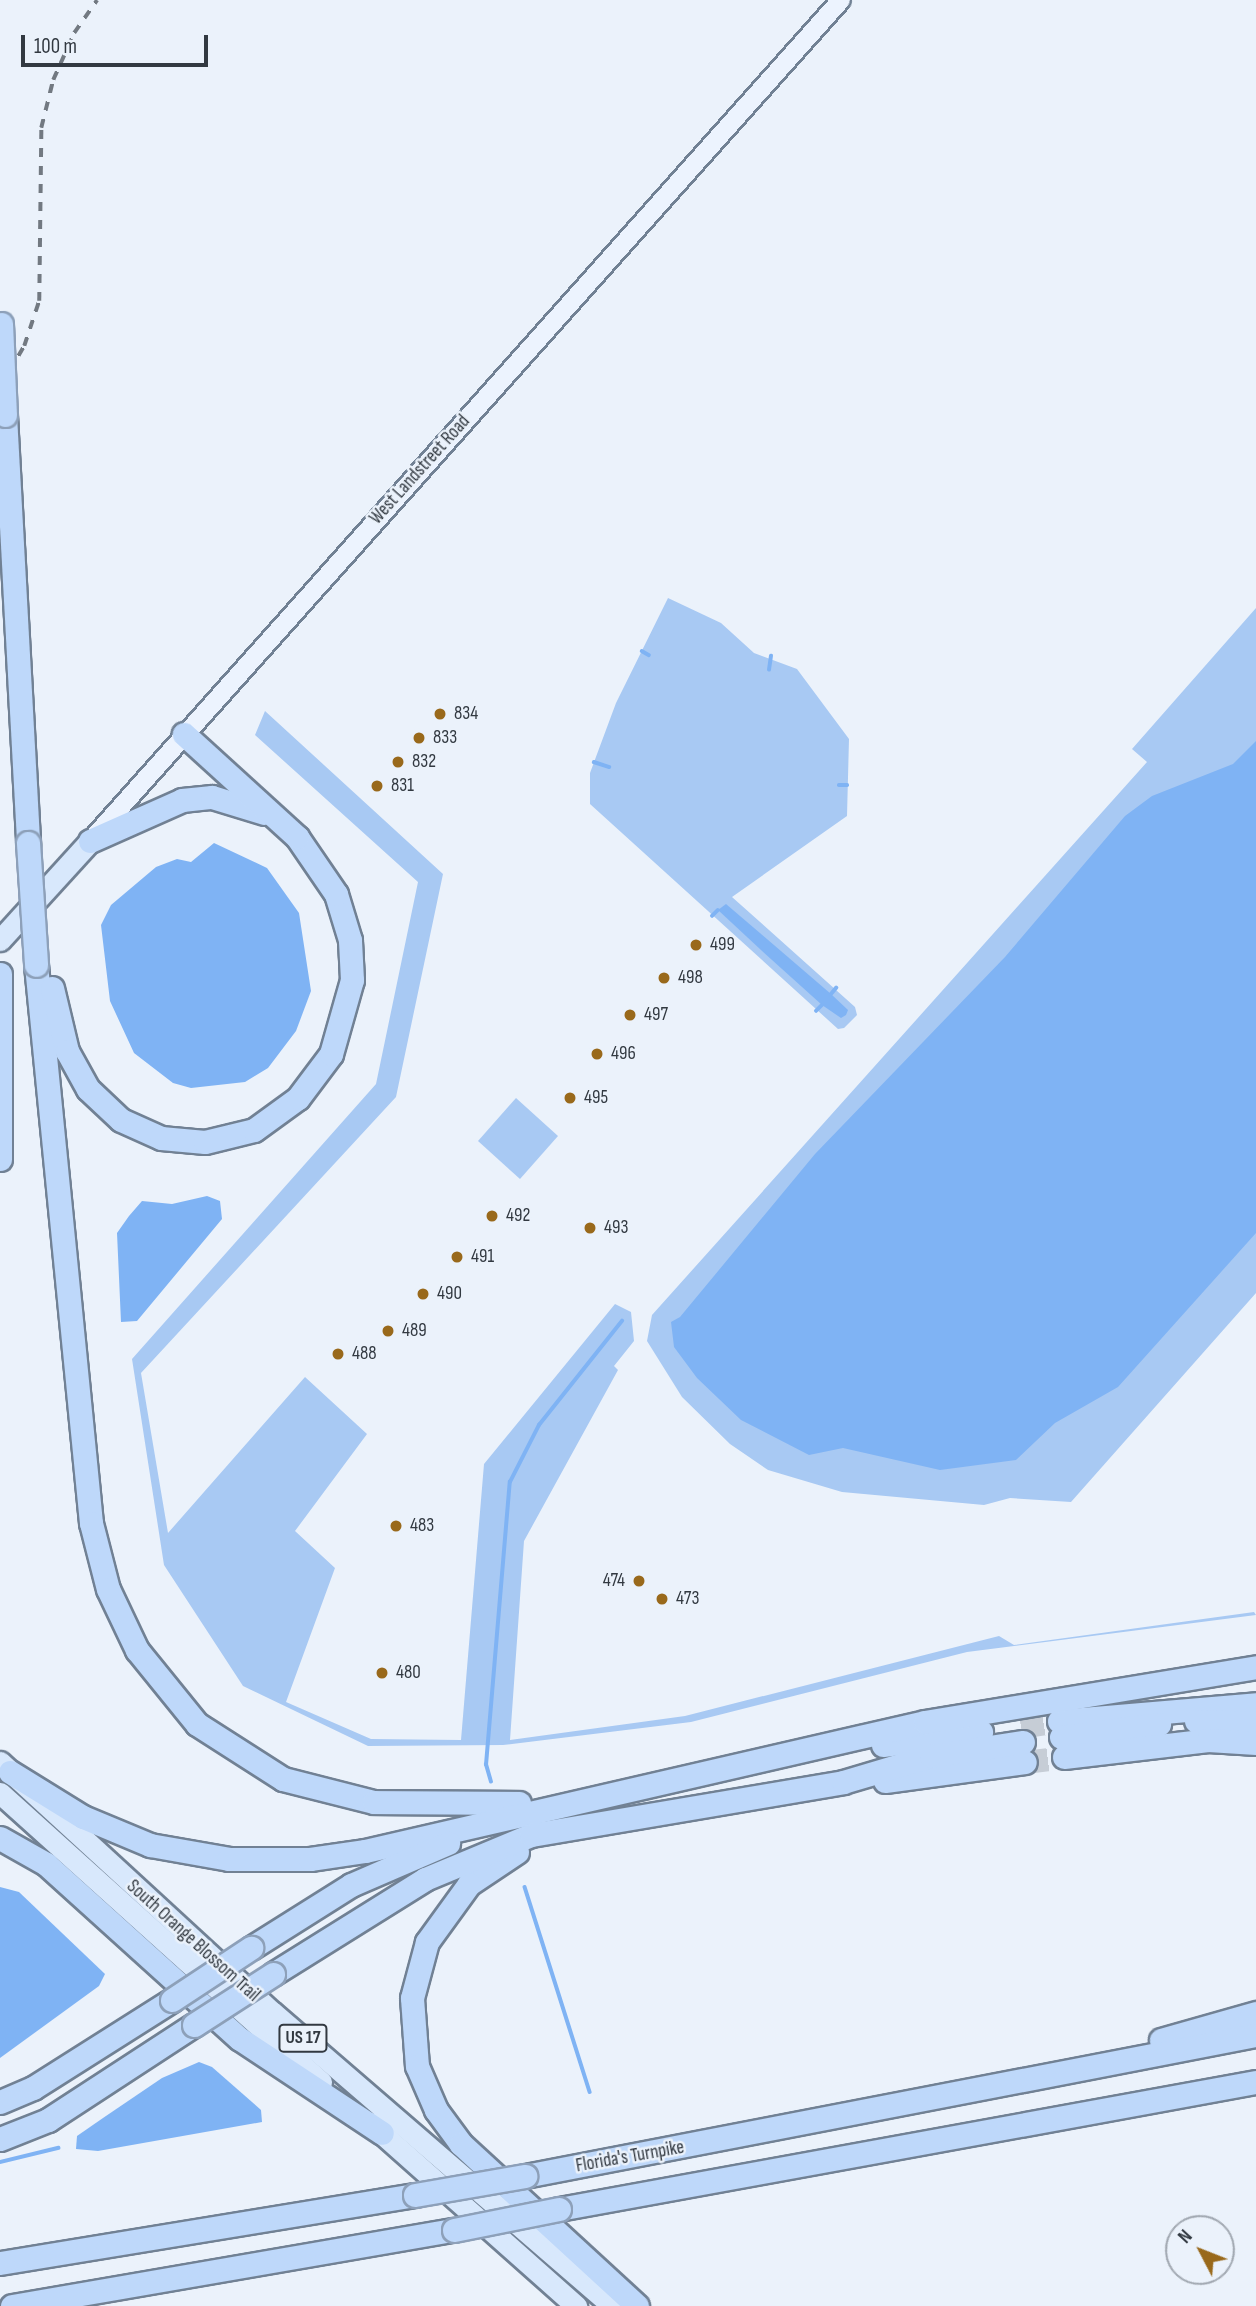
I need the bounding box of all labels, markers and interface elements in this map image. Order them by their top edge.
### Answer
scale bar [24,21,212,65]
text: 100 m [34,34,77,59]
street label: West Landstreet Road [365,411,475,529]
place label: 834 [454,703,478,725]
marker: 834 [432,706,448,722]
place label: 833 [433,727,457,749]
marker: 833 [411,730,427,746]
place label: 832 [412,751,436,773]
marker: 832 [390,754,406,770]
place label: 831 [391,775,414,797]
marker: 831 [369,778,385,794]
place label: 499 [710,934,735,956]
marker: 499 [688,937,704,953]
place label: 498 [678,967,703,989]
marker: 498 [656,970,672,986]
place label: 497 [644,1004,668,1026]
marker: 497 [622,1007,638,1023]
place label: 496 [611,1043,636,1065]
marker: 496 [589,1046,605,1062]
place label: 495 [584,1087,608,1109]
marker: 495 [562,1090,578,1106]
place label: 492 [506,1205,530,1227]
marker: 492 [484,1208,500,1224]
place label: 493 [604,1217,628,1239]
marker: 493 [582,1220,598,1236]
place label: 491 [471,1246,494,1268]
marker: 491 [449,1249,465,1265]
place label: 490 [437,1283,462,1305]
marker: 490 [415,1286,431,1302]
place label: 489 [402,1320,427,1342]
marker: 489 [380,1323,396,1339]
place label: 488 [352,1343,377,1365]
marker: 488 [330,1346,346,1362]
place label: 483 [410,1515,434,1537]
marker: 483 [388,1518,404,1534]
place label: 474 [603,1570,625,1592]
marker: 474 [631,1573,647,1589]
place label: 473 [676,1588,699,1610]
marker: 473 [654,1591,670,1607]
place label: 480 [396,1662,421,1684]
marker: 480 [374,1665,390,1681]
street label: South Orange Blossom Trail [122,1875,264,2007]
road number: US 17 [277,2024,329,2052]
street label: Florida's Turnpike [574,2136,686,2178]
north arrow [1165,2215,1235,2285]
text: N [1174,2225,1197,2248]

